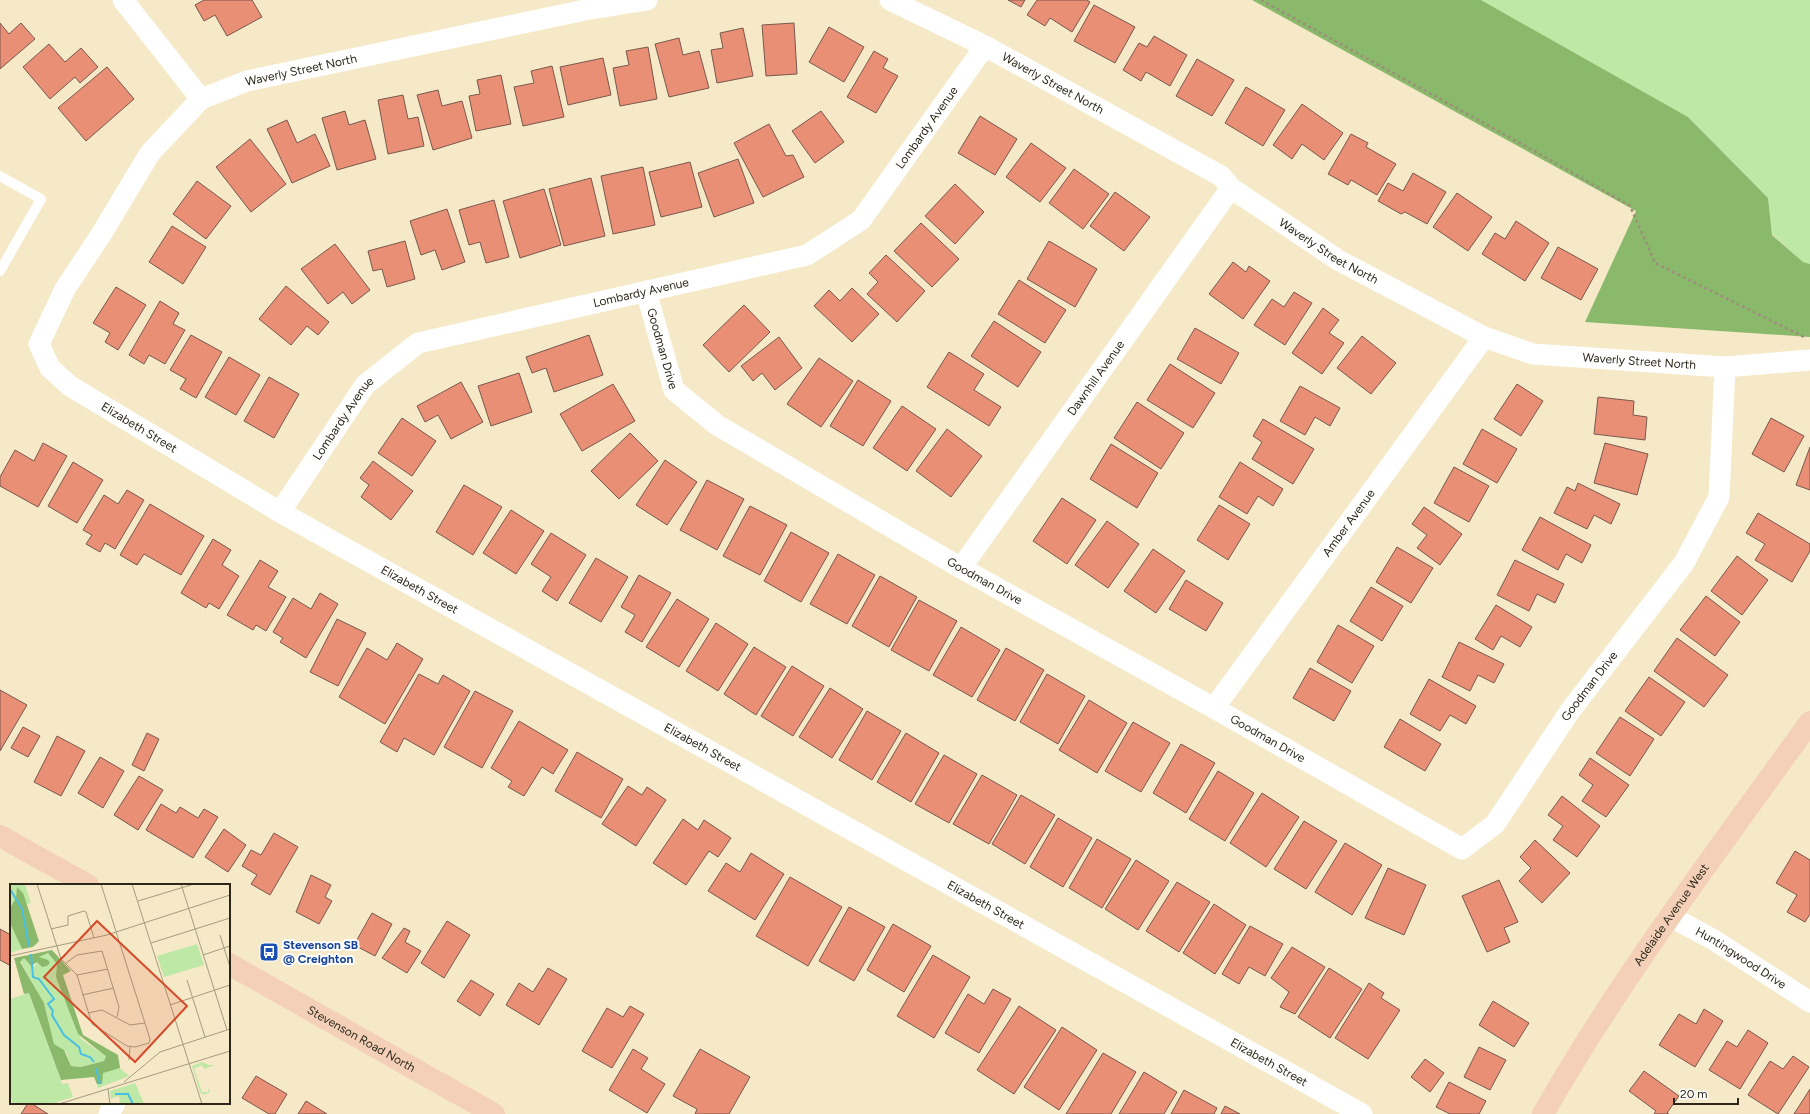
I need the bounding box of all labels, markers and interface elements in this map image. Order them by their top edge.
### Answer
street label: Waverly Street North [1000,50,1106,117]
street label: Waverly Street North [244,51,358,89]
street label: Lombardy Avenue [893,84,961,171]
street label: Waverly Street North [1276,215,1381,287]
street label: Lombardy Avenue [592,275,691,310]
street label: Goodman Drive [644,306,681,391]
street label: Dawnhill Avenue [1065,337,1128,418]
street label: Waverly Street North [1582,350,1697,372]
street label: Lombardy Avenue [310,374,377,463]
street label: Elizabeth Street [99,399,180,456]
street label: Amber Avenue [1320,486,1378,559]
street label: Goodman Drive [944,554,1025,608]
street label: Elizabeth Street [379,563,461,617]
street label: Goodman Drive [1558,648,1621,724]
street label: Goodman Drive [1228,712,1308,766]
street label: Elizabeth Street [662,720,744,774]
street label: Adelaide Avenue West [1631,861,1712,969]
street label: Elizabeth Street [945,878,1027,932]
inset map [10,884,230,1104]
street label: Huntingwood Drive [1693,924,1789,992]
place label: Stevenson SB @ Creighton [283,938,358,966]
bus stop icon: Stevenson SB @ Creighton [258,941,280,963]
street label: Stevenson Road North [305,1003,418,1075]
street label: Elizabeth Street [1228,1035,1310,1089]
scale bar [1674,1080,1738,1106]
text: 20 m [1680,1087,1708,1101]

